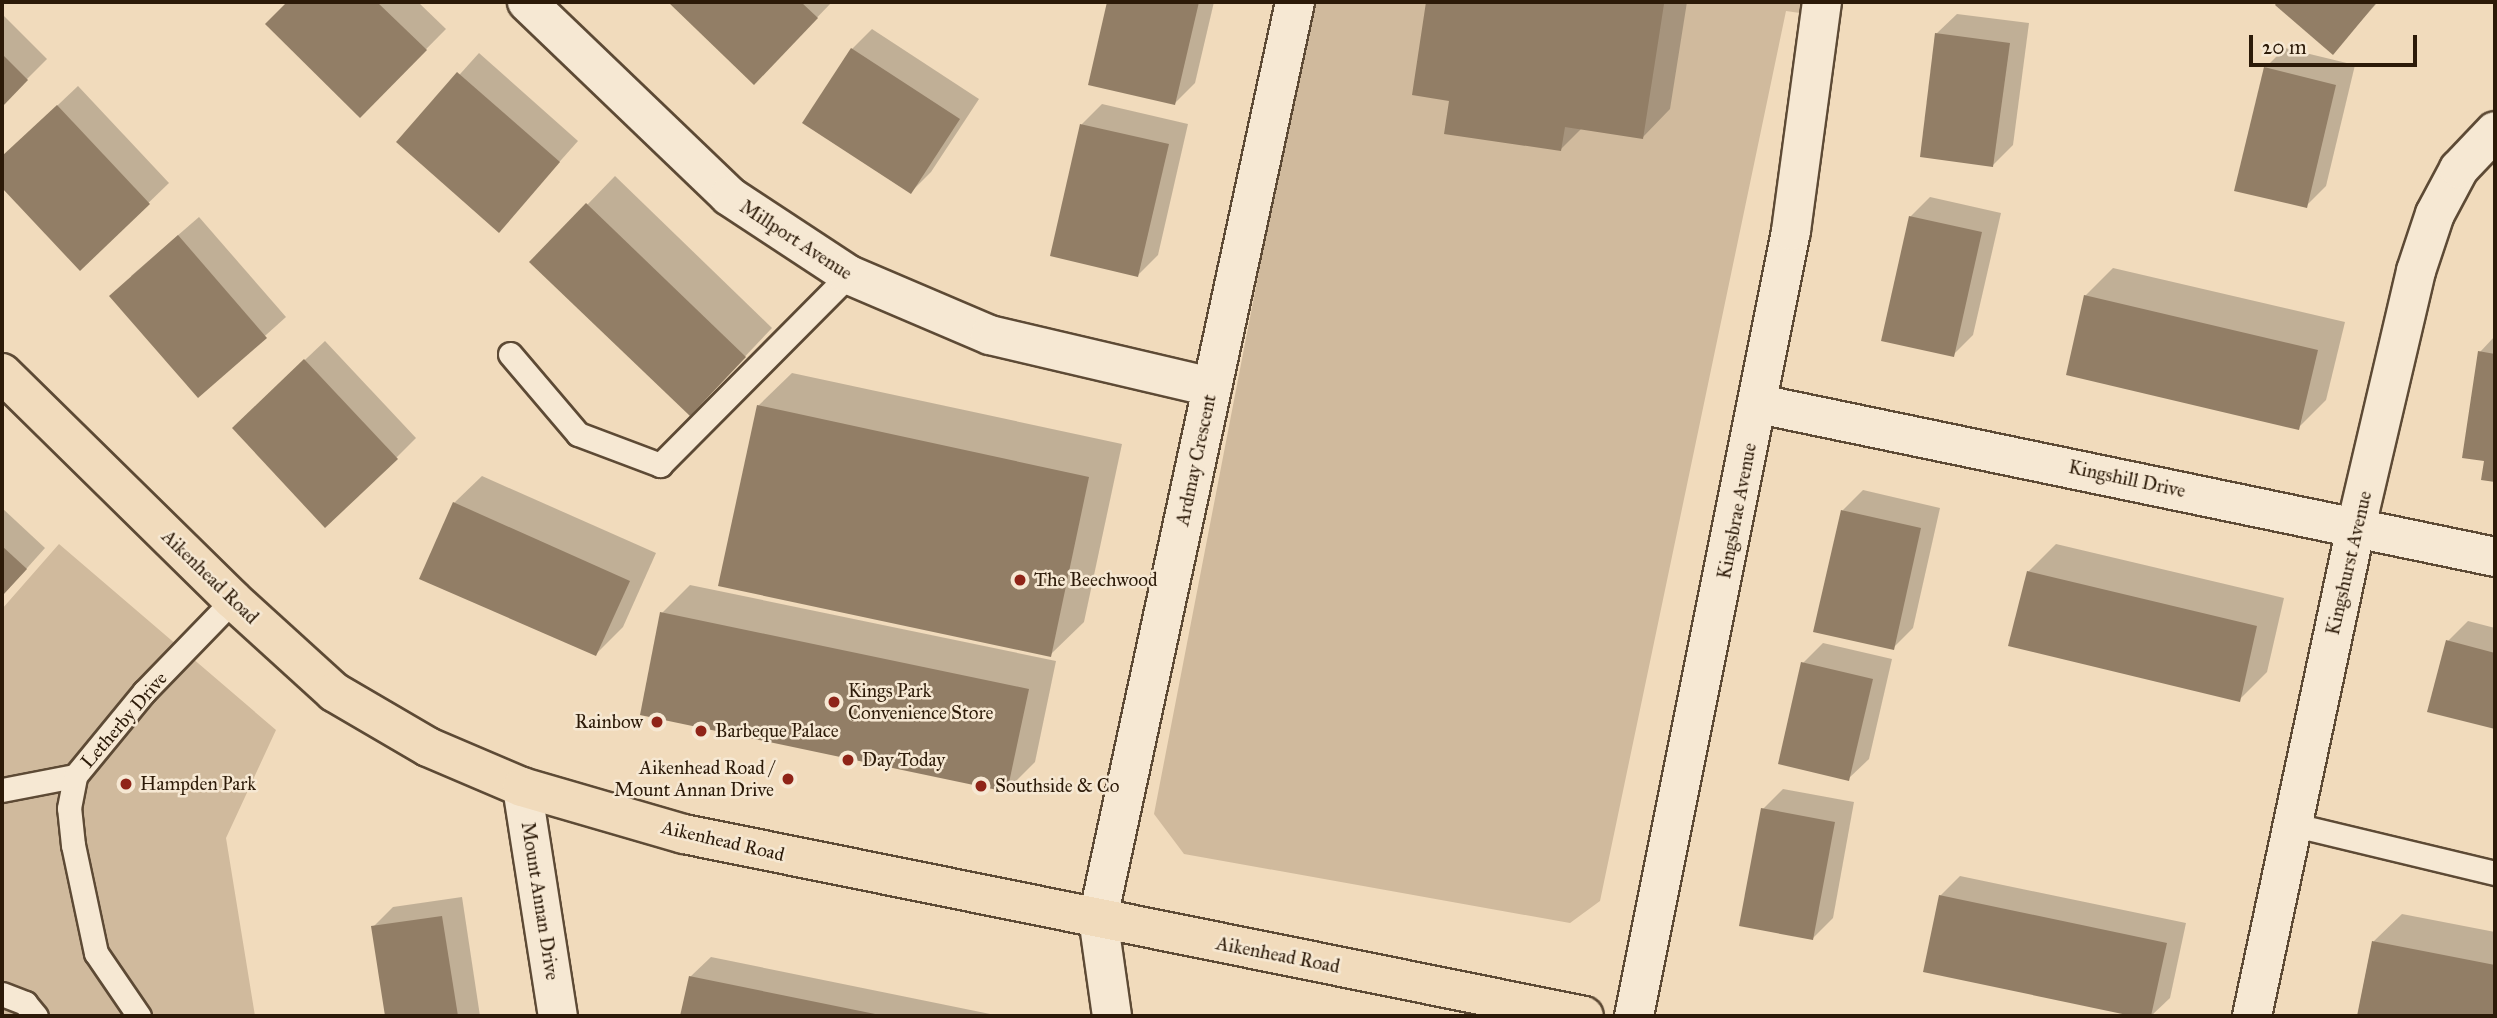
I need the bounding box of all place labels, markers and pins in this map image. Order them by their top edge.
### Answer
place label: The Beechwood [1034,569,1158,591]
marker: The Beechwood [1012,572,1028,588]
place label: Kings Park Convenience Store [848,680,993,724]
marker: Kings Park Convenience Store [826,694,842,710]
place label: Rainbow [575,711,643,733]
marker: Rainbow [649,714,665,730]
place label: Barbeque Palace [715,720,839,742]
marker: Barbeque Palace [693,723,709,739]
place label: Day Today [862,749,945,771]
marker: Day Today [840,752,856,768]
place label: Aikenhead Road / Mount Annan Drive [614,757,774,801]
marker: Aikenhead Road / Mount Annan Drive [780,771,796,787]
place label: Hampden Park [140,773,256,795]
place label: Southside & Co [995,775,1120,797]
marker: Hampden Park [118,776,134,792]
marker: Southside & Co [973,778,989,794]

